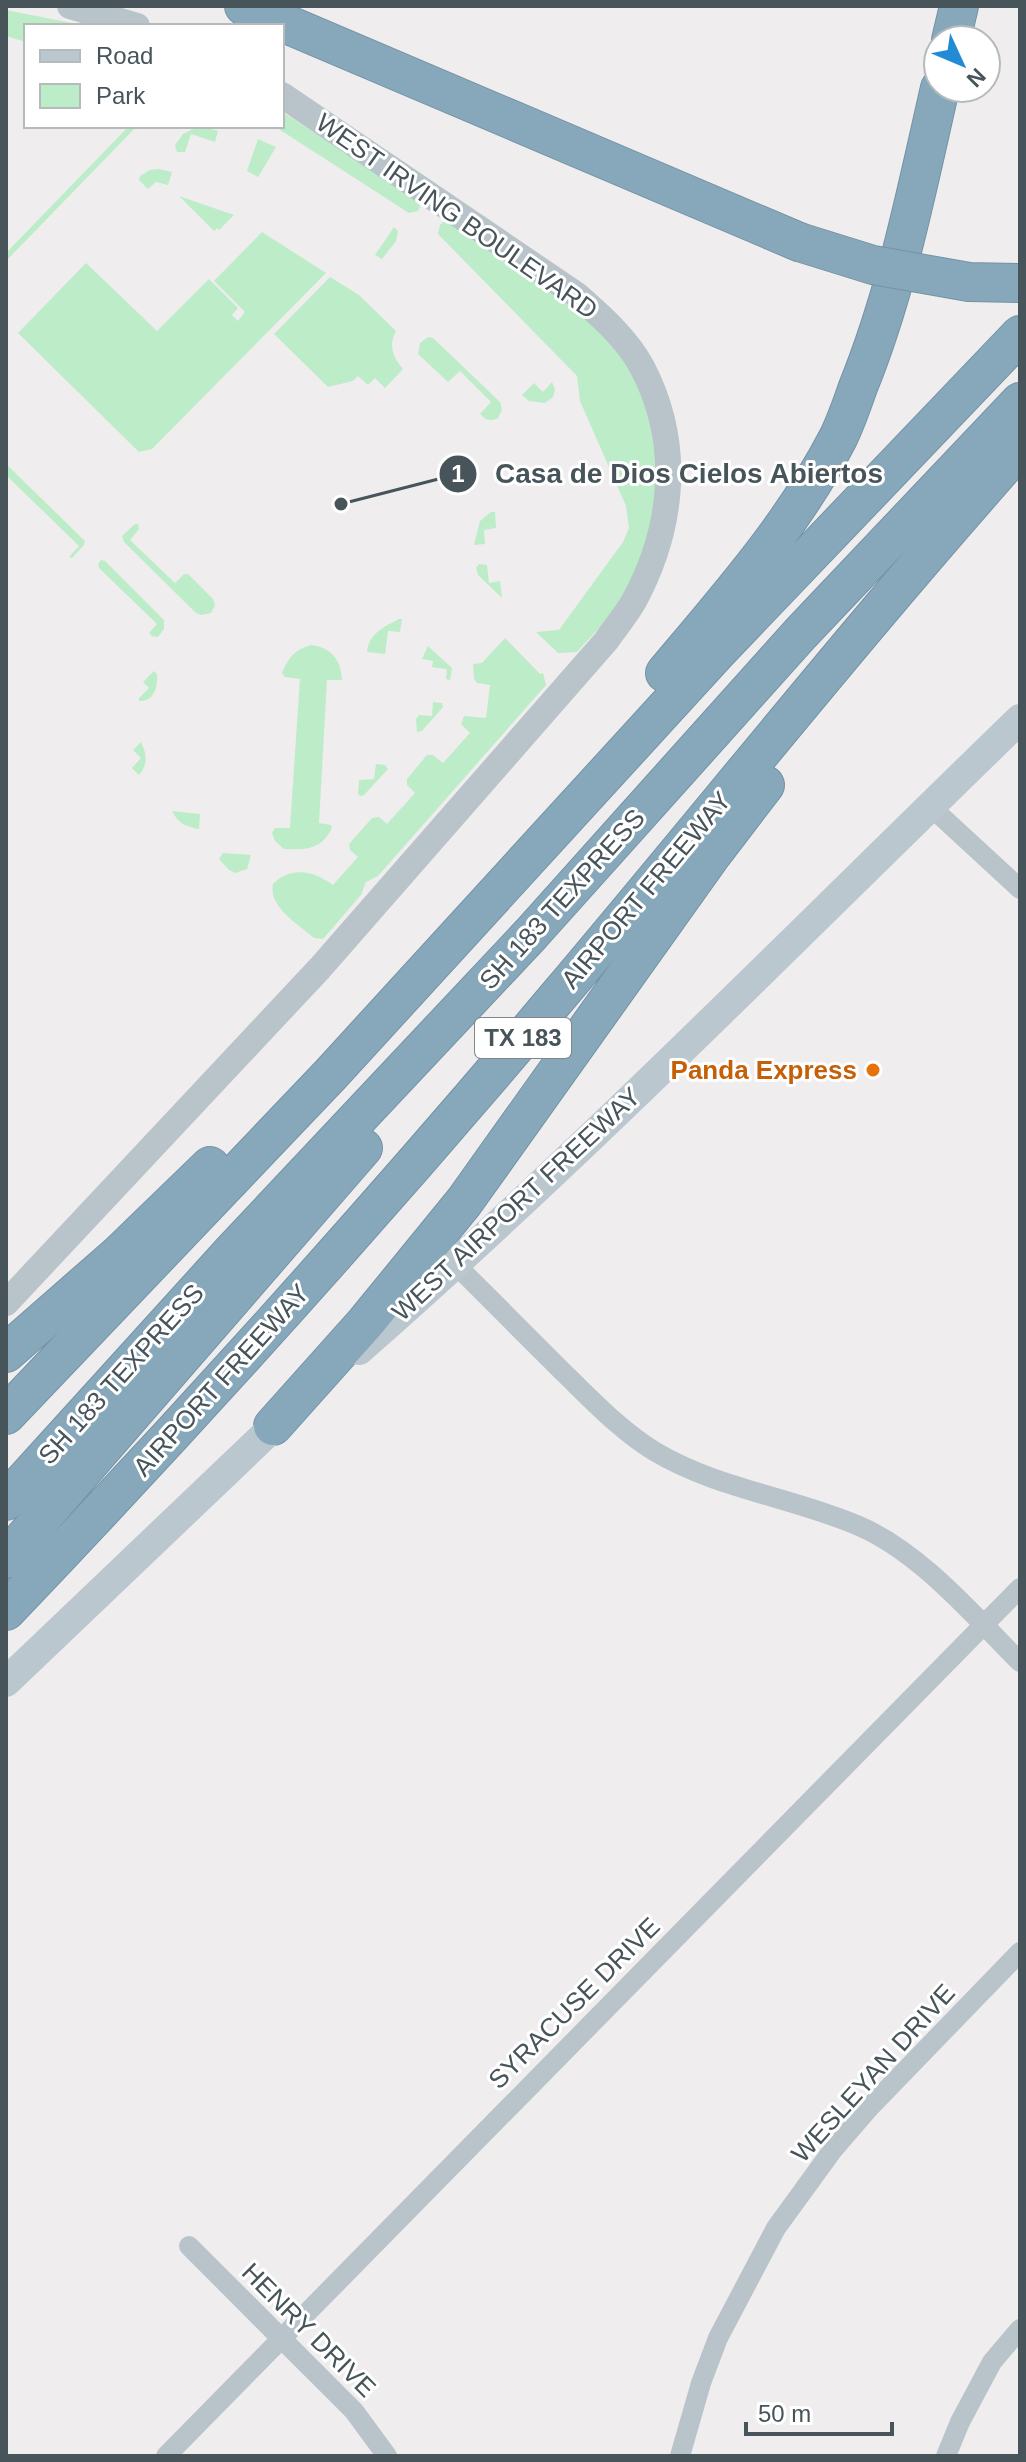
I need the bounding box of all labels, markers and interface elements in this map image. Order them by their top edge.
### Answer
legend [24,24,284,128]
north arrow [922,24,1002,104]
text: Road [96,42,153,69]
text: N [962,63,991,92]
text: Park [96,82,146,109]
street label: WEST IRVING BOULEVARD [311,107,603,325]
callout: Casa de Dios Cielos Abiertos [438,448,899,500]
text: Casa de Dios Cielos Abiertos [495,458,883,489]
text: 1 [451,460,465,487]
street label: AIRPORT FREEWAY [555,786,737,994]
street label: SH 183 TEXPRESS [473,803,651,995]
road number: TX 183 [475,1018,571,1058]
place label: Panda Express [671,1055,857,1085]
marker: Panda Express [864,1061,882,1079]
street label: WEST AIRPORT FREEWAY [386,1081,646,1327]
street label: SH 183 TEXPRESS [32,1278,210,1470]
street label: AIRPORT FREEWAY [127,1278,315,1482]
street label: SYRACUSE DRIVE [482,1911,666,2095]
street label: WESLEYAN DRIVE [785,1978,961,2168]
street label: HENRY DRIVE [236,2257,382,2403]
scale bar [746,2386,892,2436]
text: 50 m [758,2400,811,2427]

